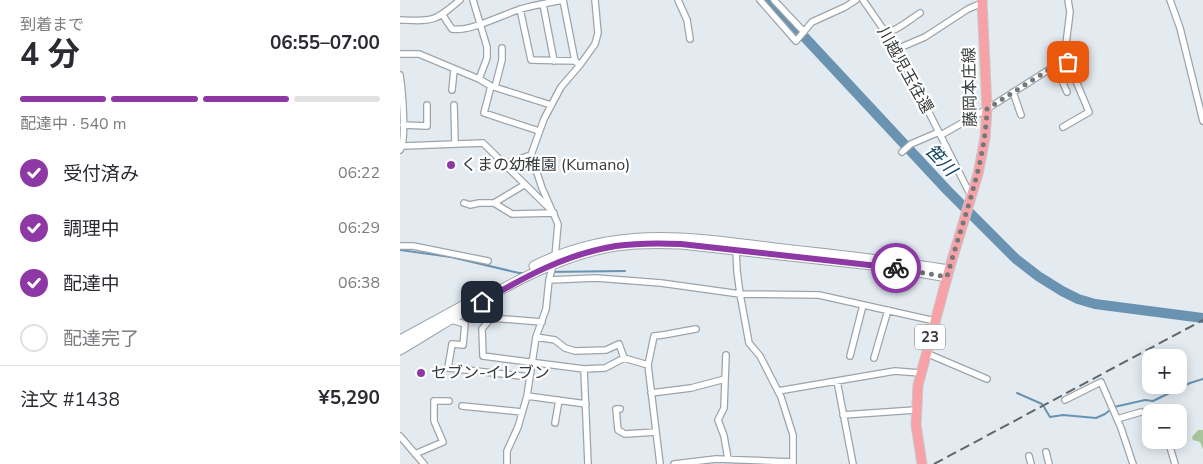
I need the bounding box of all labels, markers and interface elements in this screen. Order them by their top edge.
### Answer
text: 到着まで [20,14,84,36]
street label: 川越児玉往還 [872,23,938,117]
text: 06:55–07:00 [270,30,380,56]
text: 4 分 [20,33,80,76]
pin [1047,41,1089,83]
street label: 藤岡本庄線 [958,47,982,127]
icon: bag [1054,48,1082,76]
text: 配達中 · 540 m [20,113,126,135]
water label: 笹川 [920,139,963,183]
place label: くまの幼稚園 (Kumano) [461,154,630,176]
icon: check [20,159,48,187]
marker: くまの幼稚園 (Kumano) [445,159,457,171]
text: 受付済み [63,161,139,187]
text: 06:22 [338,162,380,184]
icon: check [20,214,48,242]
text: 調理中 [63,216,120,242]
text: 06:29 [338,217,380,239]
courier [871,243,921,293]
icon: bike [882,254,910,282]
icon: check [20,269,48,297]
text: 配達中 [63,271,120,297]
text: 06:38 [338,272,380,294]
pin [461,281,503,323]
icon: home [468,288,496,316]
road number: 23 [915,324,945,350]
text: 配達完了 [63,326,139,352]
map controls [1142,349,1187,449]
button: + [1142,349,1187,394]
place label: セブン-イレブン [431,362,550,384]
marker: セブン-イレブン [415,367,427,379]
text: ¥5,290 [318,385,380,411]
text: 注文 #1438 [20,387,120,413]
button: − [1142,404,1187,449]

